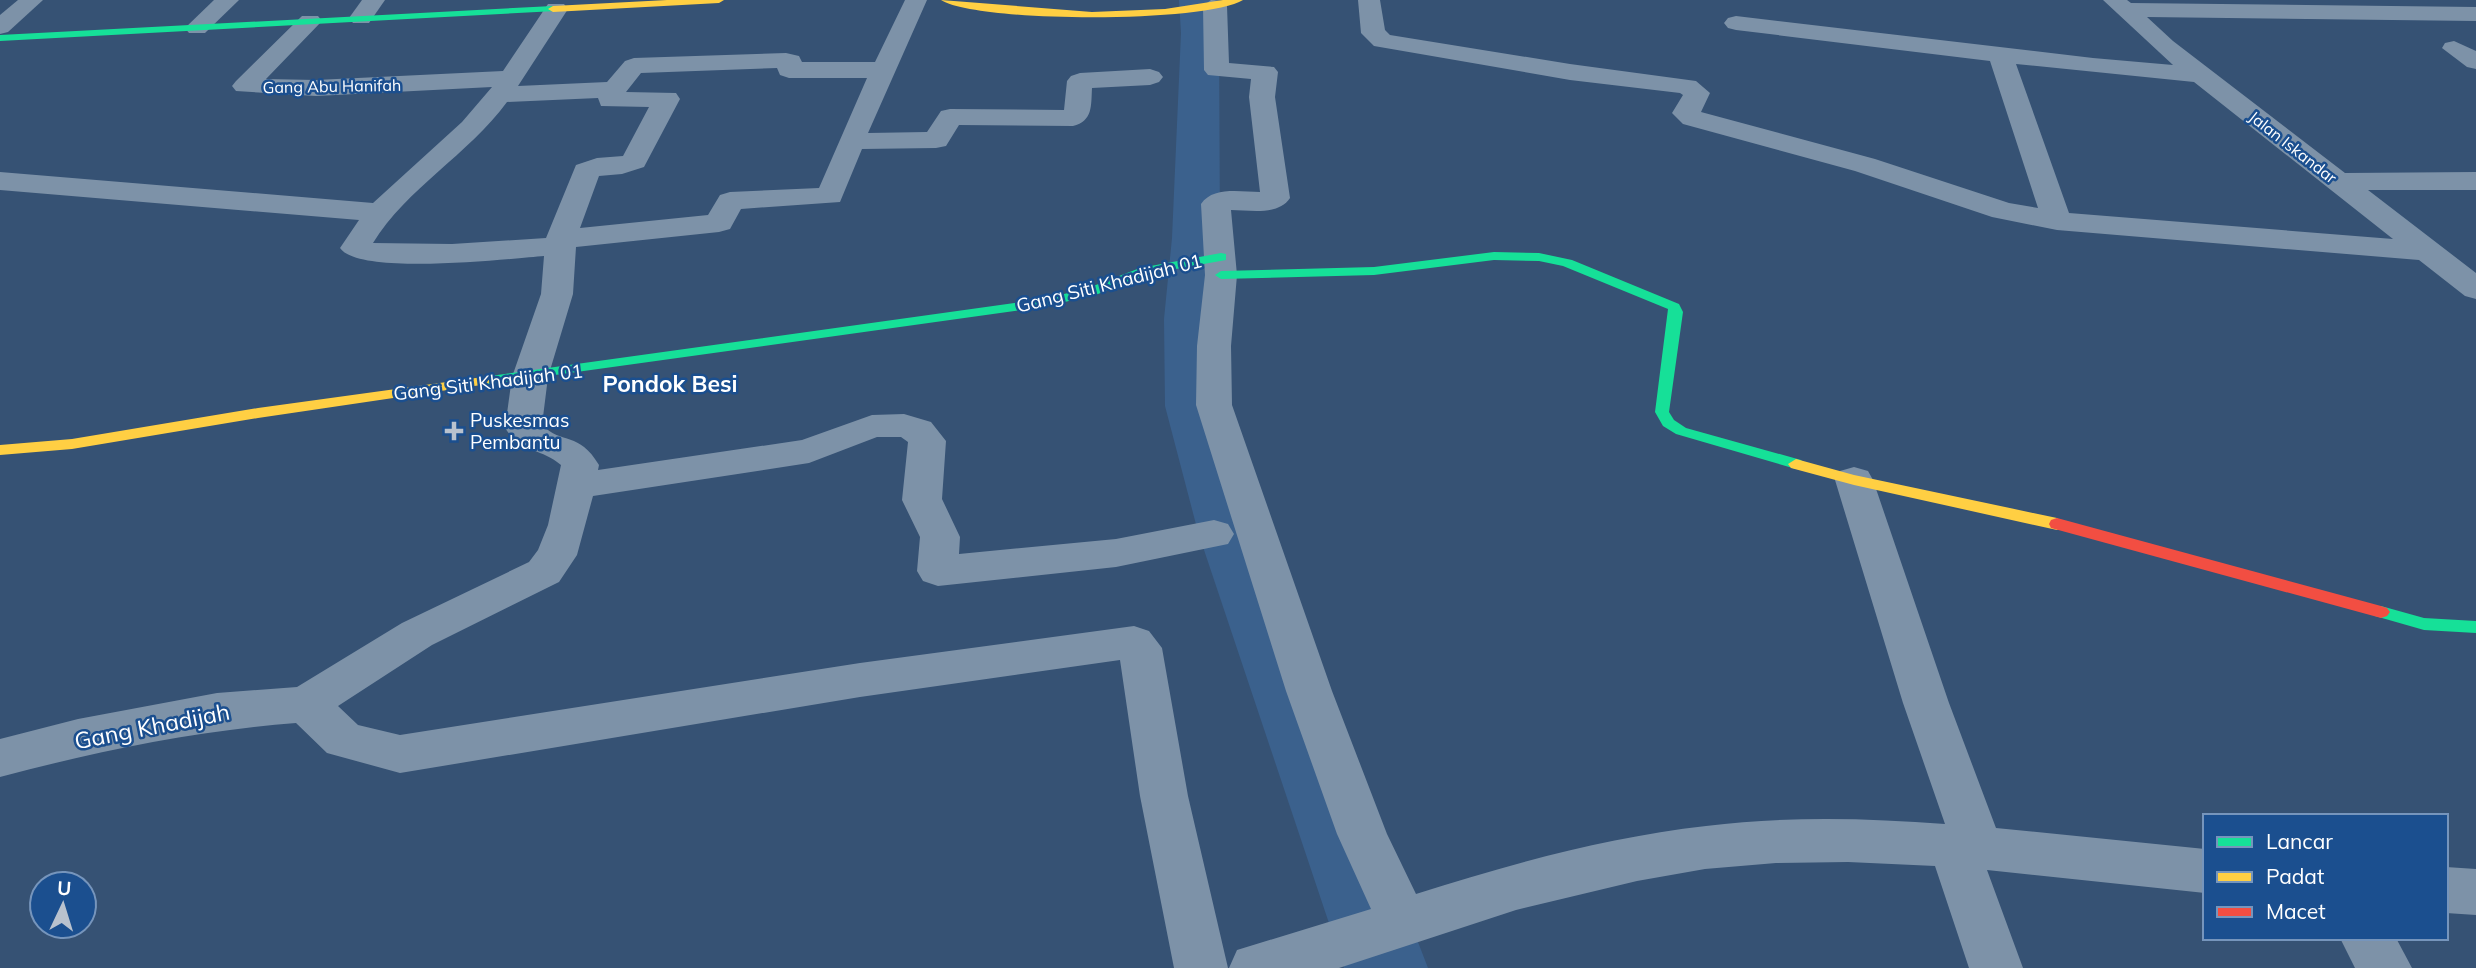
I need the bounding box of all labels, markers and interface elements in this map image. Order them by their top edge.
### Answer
street label: Gang Abu Hanifah [263,75,401,97]
street label: Jalan Iskandar [2245,106,2341,188]
street label: Gang Siti Khadijah 01 [1014,248,1204,318]
street label: Gang Siti Khadijah 01 [392,358,584,406]
district label: Pondok Besi [602,369,738,398]
place label: Puskesmas Pembantu [470,408,569,454]
marker: Puskesmas Pembantu [444,421,464,441]
street label: Gang Khadijah [72,697,232,755]
legend [2203,814,2448,940]
text: Lancar [2266,828,2333,854]
text: Padat [2266,863,2324,889]
north arrow [28,870,98,940]
text: U [56,876,72,901]
text: Macet [2266,898,2326,924]

